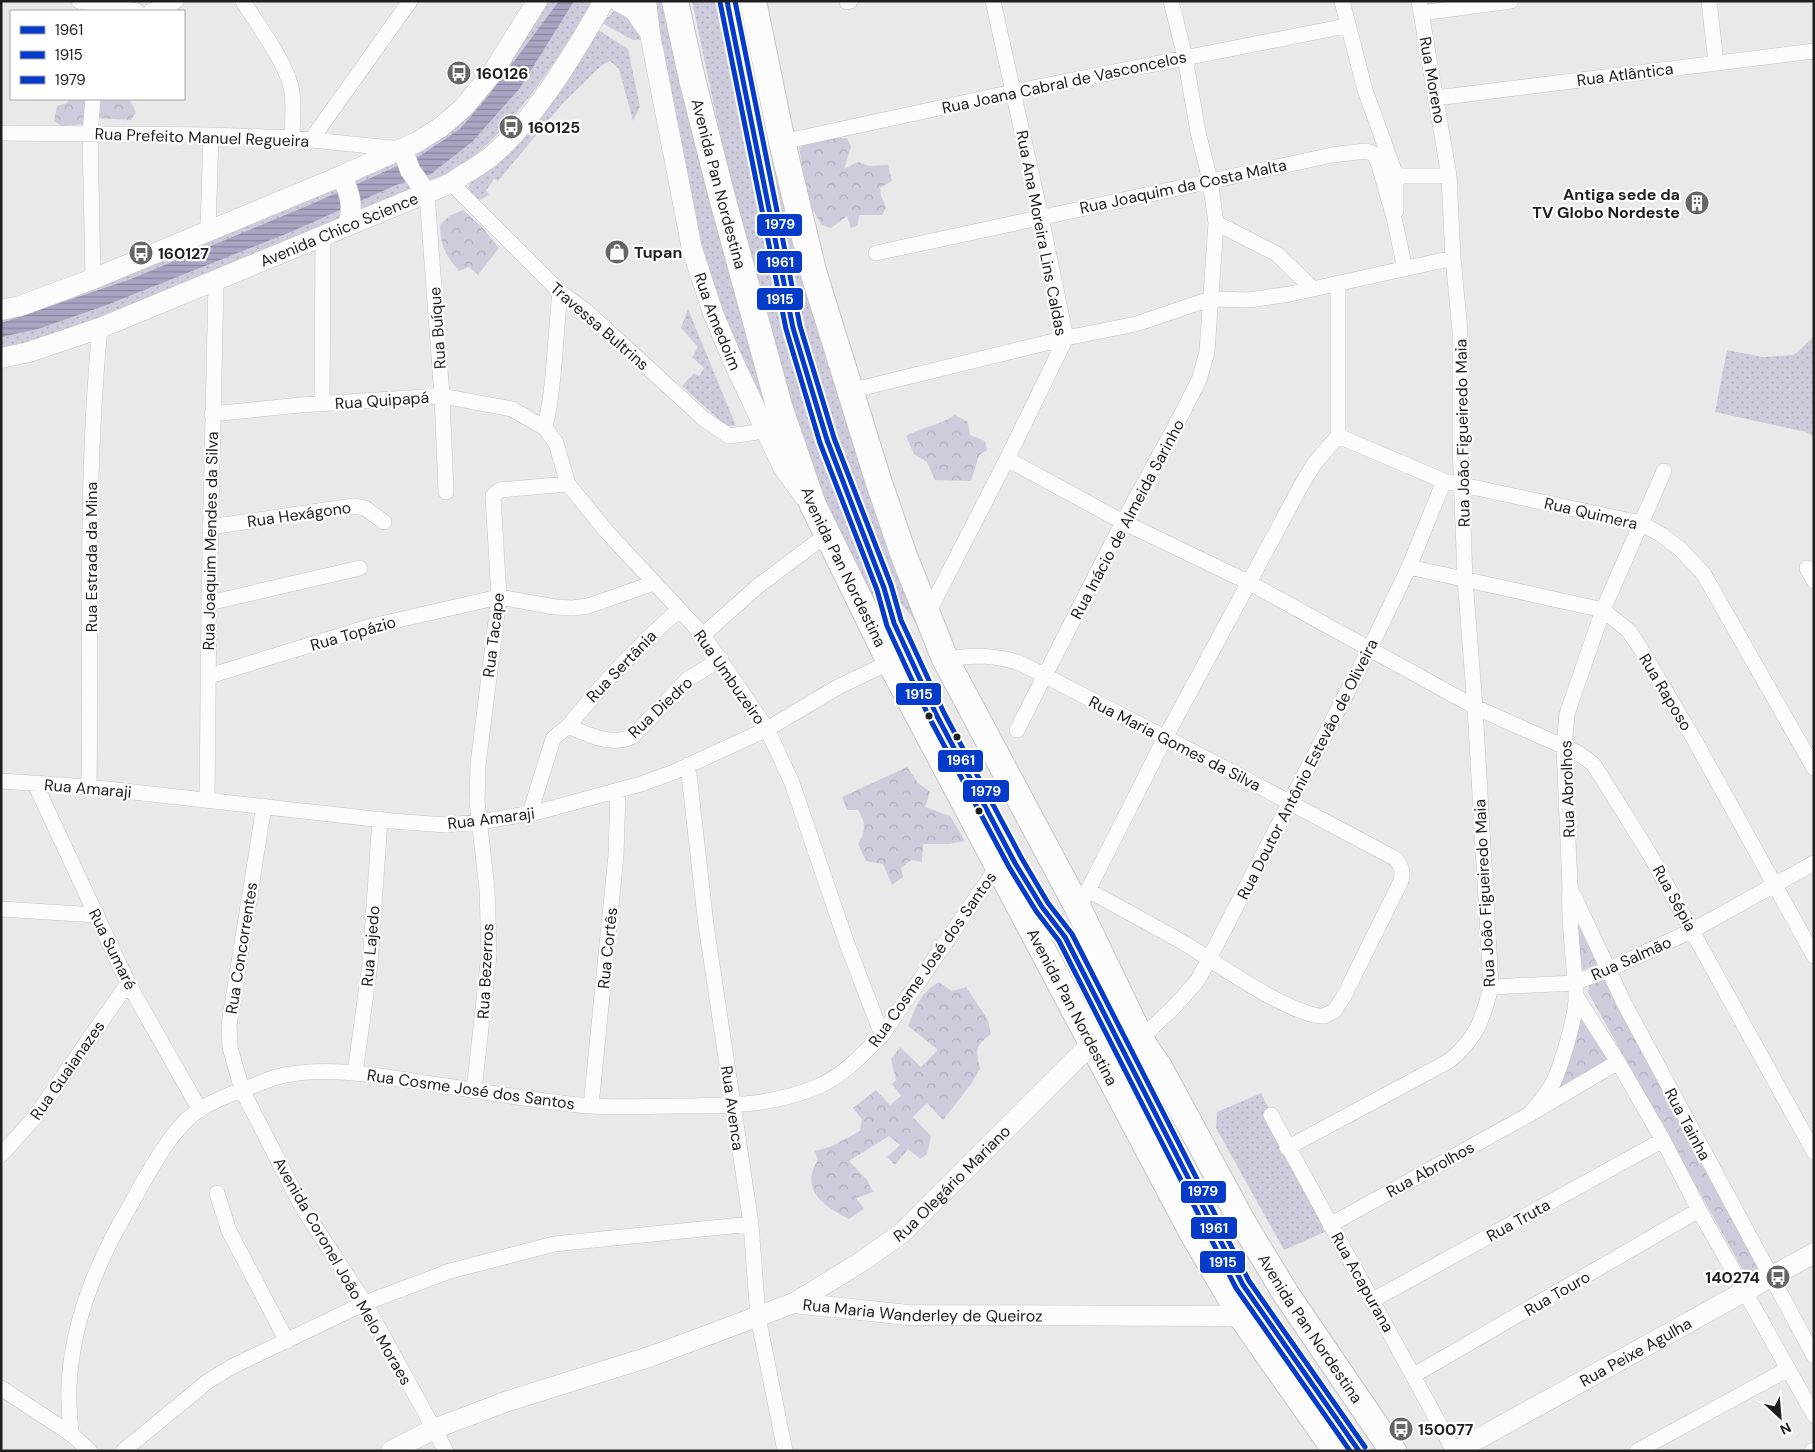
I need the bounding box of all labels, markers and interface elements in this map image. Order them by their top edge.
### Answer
legend [10,10,185,100]
text: 1961 [55,20,83,40]
street label: Rua Moreno [1415,35,1450,125]
text: 1915 [55,45,83,65]
street label: Rua Joana Cabral de Vasconcelos [940,46,1188,119]
street label: Rua Atlântica [1576,58,1675,91]
bus stop icon: 160126 [446,60,472,86]
place label: 160126 [476,63,528,84]
text: 1979 [55,70,86,90]
street label: Avenida Pan Nordestina [686,96,751,271]
bus stop icon: 160125 [498,114,524,140]
place label: 160125 [528,117,580,138]
street label: Rua Prefeito Manuel Regueira [94,123,310,152]
street label: Rua Ana Moreira Lins Caldas [1011,128,1072,338]
street label: Rua Joaquim da Costa Malta [1078,154,1288,219]
place label: Antiga sede da TV Globo Nordeste [1532,184,1680,223]
street label: Avenida Chico Science [257,188,421,272]
building icon: Antiga sede da TV Globo Nordeste [1684,190,1710,216]
line badge: 1979 [756,213,803,237]
text: 1979 [765,215,795,233]
shop icon: Tupan [604,239,630,265]
bus stop icon: 160127 [128,240,154,266]
place label: Tupan [634,242,682,263]
place label: 160127 [158,243,209,264]
line badge: 1961 [756,250,803,274]
text: 1961 [766,253,794,271]
street label: Rua Amedoim [689,270,746,373]
street label: Travessa Bultrins [546,278,653,375]
street label: Rua Buíque [424,286,451,370]
line badge: 1915 [756,287,804,311]
text: 1915 [766,290,794,308]
street label: Rua João Figueiredo Maia [1450,339,1475,527]
street label: Rua Quipapá [334,387,430,414]
street label: Rua Inácio de Almeida Sarinho [1066,416,1189,623]
street label: Rua Joaquim Mendes da Silva [198,431,223,651]
street label: Rua Estrada da Mina [81,482,102,632]
street label: Avenida Pan Nordestina [797,484,891,651]
street label: Rua Quimera [1542,493,1640,534]
street label: Rua Hexágono [246,497,352,532]
street label: Rua Tacape [478,592,509,679]
street label: Rua Topázio [308,611,398,656]
street label: Rua Sertânia [582,626,661,707]
street label: Rua Umbuzeiro [689,626,770,729]
street label: Rua Doutor Antônio Estevão de Oliveira [1232,635,1383,903]
street label: Rua Raposo [1634,650,1697,735]
street label: Rua Diedro [624,672,697,743]
line badge: 1915 [895,682,942,706]
text: 1915 [905,685,933,703]
street label: Rua Maria Gomes da Silva [1085,691,1264,796]
unlabelled marker [924,711,934,721]
unlabelled marker [952,732,962,742]
street label: Rua Abrolhos [1555,740,1580,838]
line badge: 1961 [937,749,984,773]
text: 1961 [947,751,975,769]
street label: Rua Amaraji [43,774,132,803]
line badge: 1979 [962,779,1010,803]
text: 1979 [971,782,1001,800]
street label: Rua João Figueiredo Maia [1469,798,1500,987]
street label: Rua Amaraji [446,803,536,834]
unlabelled marker [974,806,984,816]
street label: Rua Sépia [1648,861,1701,935]
street label: Rua Cosme José dos Santos [864,867,1001,1051]
street label: Rua Concorrentes [221,881,262,1016]
street label: Rua Sumaré [84,905,141,993]
street label: Rua Lajedo [356,905,384,987]
street label: Rua Cortês [593,906,622,990]
street label: Rua Bezerros [473,923,498,1019]
street label: Avenida Pan Nordestina [1022,925,1123,1089]
street label: Rua Salmão [1588,931,1675,985]
street label: Rua Guaianazes [25,1017,109,1124]
street label: Rua Avenca [716,1064,749,1152]
street label: Rua Cosme José dos Santos [366,1065,576,1114]
street label: Rua Tainha [1660,1084,1715,1164]
street label: Rua Olegário Mariano [889,1121,1015,1247]
street label: Rua Abrolhos [1382,1137,1478,1202]
street label: Avenida Coronel João Melo Moraes [269,1154,417,1389]
line badge: 1979 [1180,1180,1227,1204]
text: 1979 [1188,1182,1218,1200]
street label: Rua Truta [1483,1194,1554,1247]
line badge: 1961 [1190,1216,1238,1240]
text: 1961 [1200,1219,1228,1237]
street label: Rua Acapurana [1326,1228,1399,1336]
line badge: 1915 [1199,1250,1246,1274]
street label: Avenida Pan Nordestina [1253,1250,1367,1407]
text: 1915 [1209,1253,1237,1271]
bus stop icon: 140274 [1765,1264,1791,1290]
street label: Rua Touro [1520,1266,1594,1321]
place label: 140274 [1705,1267,1760,1288]
street label: Rua Maria Wanderley de Queiroz [802,1294,1043,1326]
street label: Rua Peixe Agulha [1576,1313,1695,1392]
north arrow [1755,1392,1805,1442]
bus stop icon: 150077 [1388,1416,1414,1442]
text: N [1777,1418,1794,1439]
place label: 150077 [1418,1419,1474,1440]

